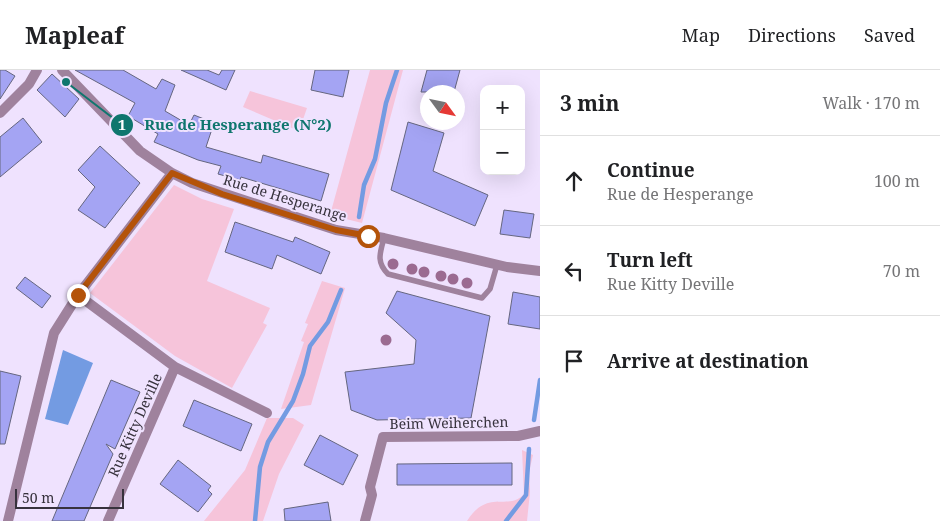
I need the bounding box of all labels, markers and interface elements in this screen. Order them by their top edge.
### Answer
text: Mapleaf [25,18,124,51]
text: Map [682,23,720,47]
text: Directions [748,23,836,47]
text: Saved [864,23,915,47]
north arrow [420,85,465,130]
map controls [480,85,525,175]
button: + [480,85,525,130]
text: 3 min [560,89,619,117]
text: Walk · 170 m [823,92,920,114]
callout: Rue de Hesperange (N°2) [109,110,342,140]
text: 1 [118,114,126,134]
text: Rue de Hesperange (N°2) [144,114,332,134]
button: − [480,130,525,175]
text: Continue [607,157,695,183]
icon: ahead [560,167,588,195]
street label: Rue de Hesperange [221,170,349,225]
text: 100 m [874,170,920,192]
text: Rue de Hesperange [607,183,753,205]
route start [357,225,380,248]
text: Turn left [607,247,693,273]
icon: left [560,257,588,285]
text: 70 m [883,260,920,282]
text: Rue Kitty Deville [607,273,734,295]
route end [67,284,90,307]
icon: arrive [560,347,588,375]
text: Arrive at destination [607,348,809,374]
street label: Rue Kitty Deville [103,370,166,480]
street label: Beim Weiherchen [389,412,509,433]
scale bar [15,486,124,509]
text: 50 m [22,488,55,507]

